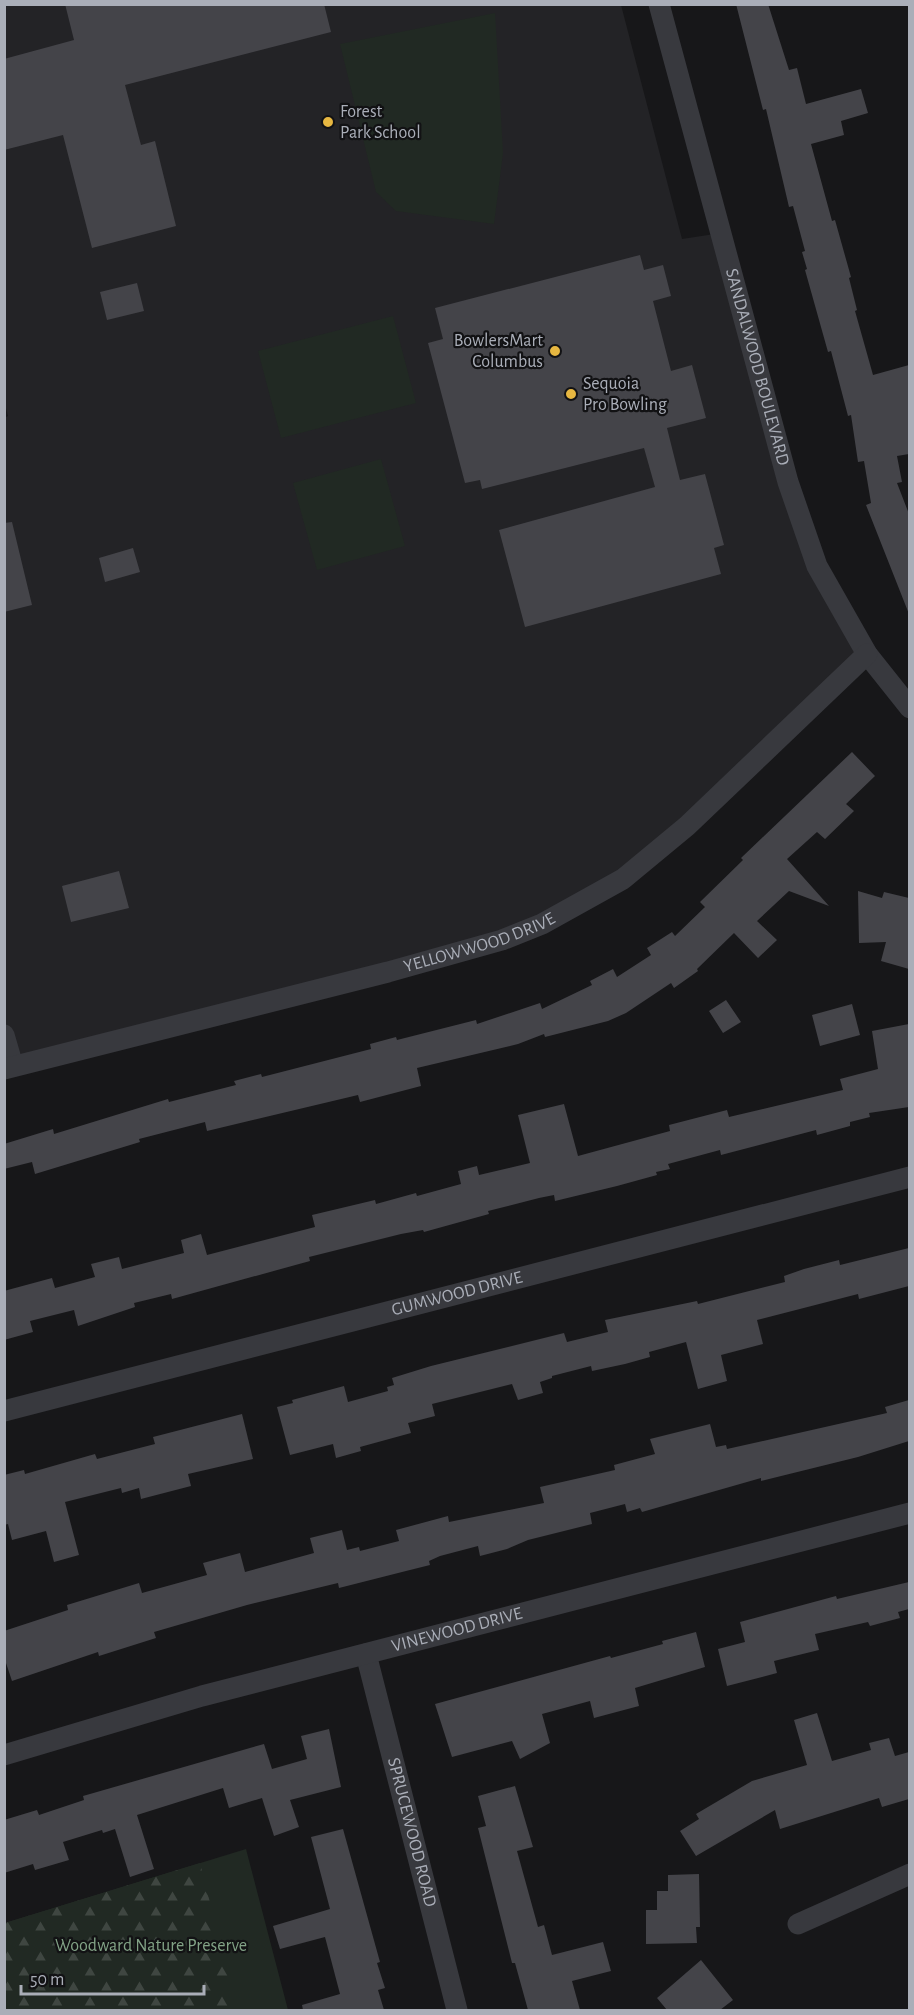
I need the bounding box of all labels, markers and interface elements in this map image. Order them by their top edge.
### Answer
place label: Forest Park School [340,103,421,142]
marker: Forest Park School [321,115,335,129]
street label: SANDALWOOD BOULEVARD [722,267,792,467]
place label: BowlersMart Columbus [454,332,543,371]
marker: BowlersMart Columbus [548,344,562,358]
place label: Sequoia Pro Bowling [583,375,667,414]
marker: Sequoia Pro Bowling [564,387,578,401]
street label: YELLOWWOOD DRIVE [402,909,558,976]
street label: GUMWOOD DRIVE [390,1268,525,1319]
street label: VINEWOOD DRIVE [390,1604,525,1656]
street label: SPRUCEWOOD ROAD [384,1756,439,1909]
park label: Woodward Nature Preserve [55,1937,247,1955]
scale bar [21,1958,204,1996]
text: 50 m [30,1971,64,1989]

